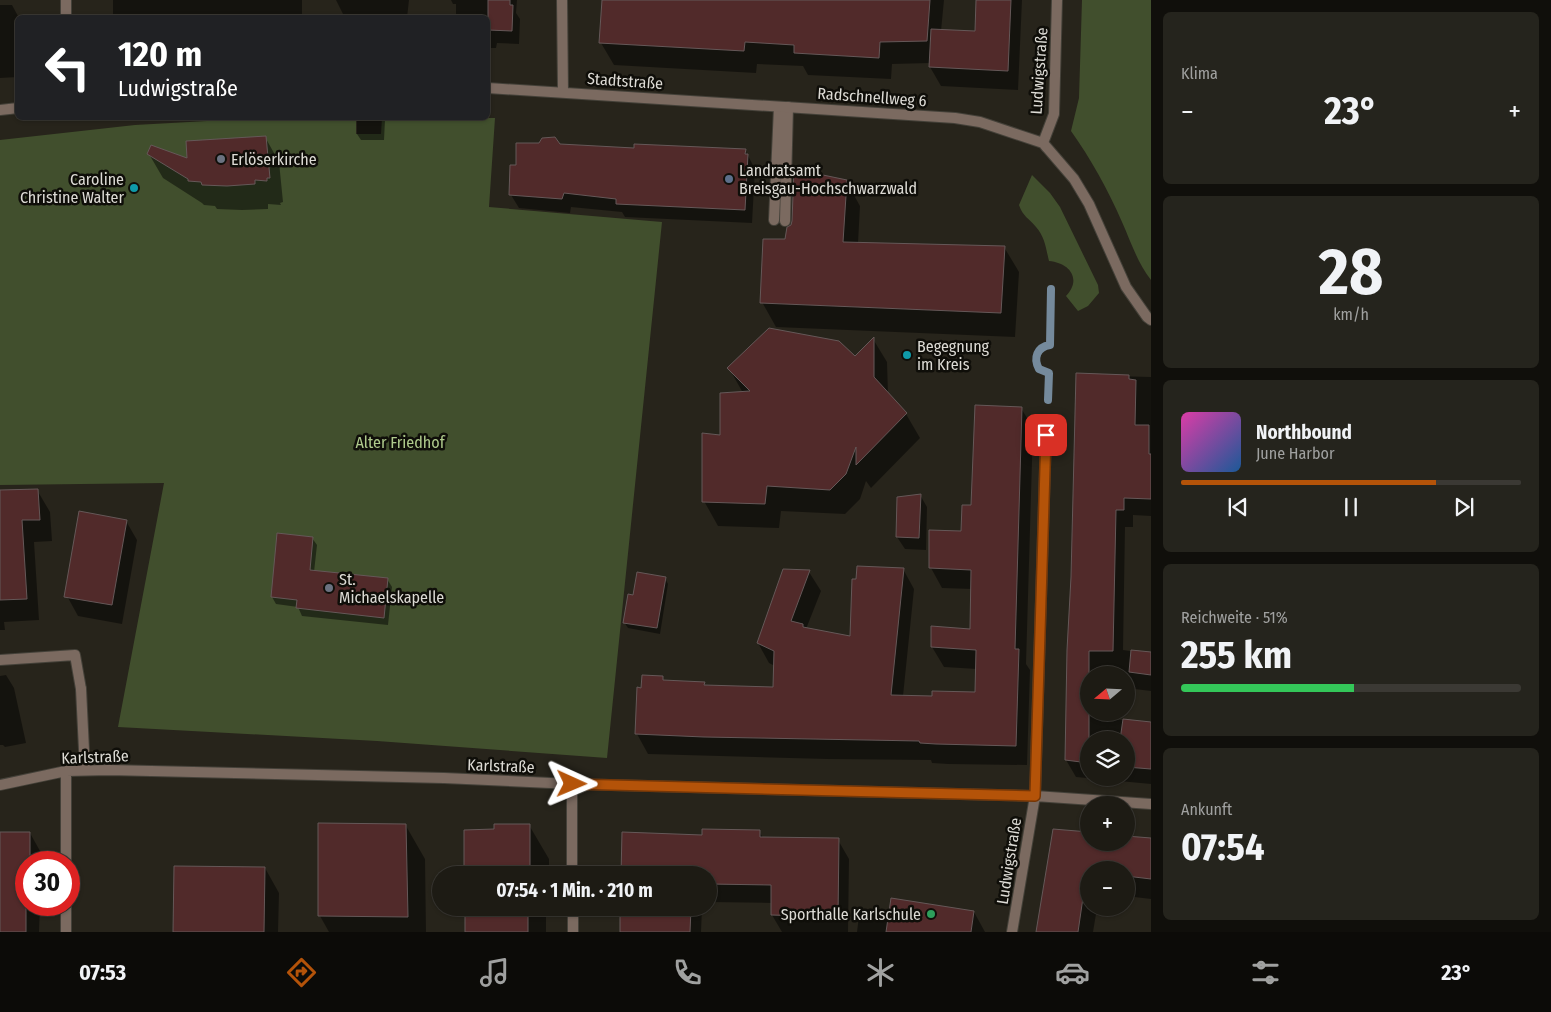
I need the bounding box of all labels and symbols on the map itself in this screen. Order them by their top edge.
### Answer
street label: Ludwigstraße [1026,27,1052,115]
street label: Stadtstraße [586,69,664,93]
street label: Radschnellweg 6 [817,84,927,110]
place label: Erlöserkirche [231,150,317,169]
marker: Erlöserkirche [215,153,227,165]
place label: Landratsamt Breisgau-Hochschwarzwald [739,161,917,198]
place label: Caroline Christine Walter [20,170,124,207]
marker: Landratsamt Breisgau-Hochschwarzwald [723,173,735,185]
marker: Caroline Christine Walter [128,182,140,194]
place label: Begegnung im Kreis [917,337,990,374]
marker: Begegnung im Kreis [901,349,913,361]
pin [1025,414,1067,456]
park label: Alter Friedhof [355,433,446,452]
place label: St. Michaelskapelle [339,570,444,607]
marker: St. Michaelskapelle [323,582,335,594]
north arrow [1080,666,1135,721]
street label: Karlstraße [61,746,129,768]
street label: Karlstraße [467,755,535,777]
position arrow [545,757,597,809]
street label: Ludwigstraße [993,816,1025,906]
speed limit sign: 30 [15,851,80,916]
place label: Sporthalle Karlschule [781,905,921,924]
marker: Sporthalle Karlschule [925,908,937,920]

